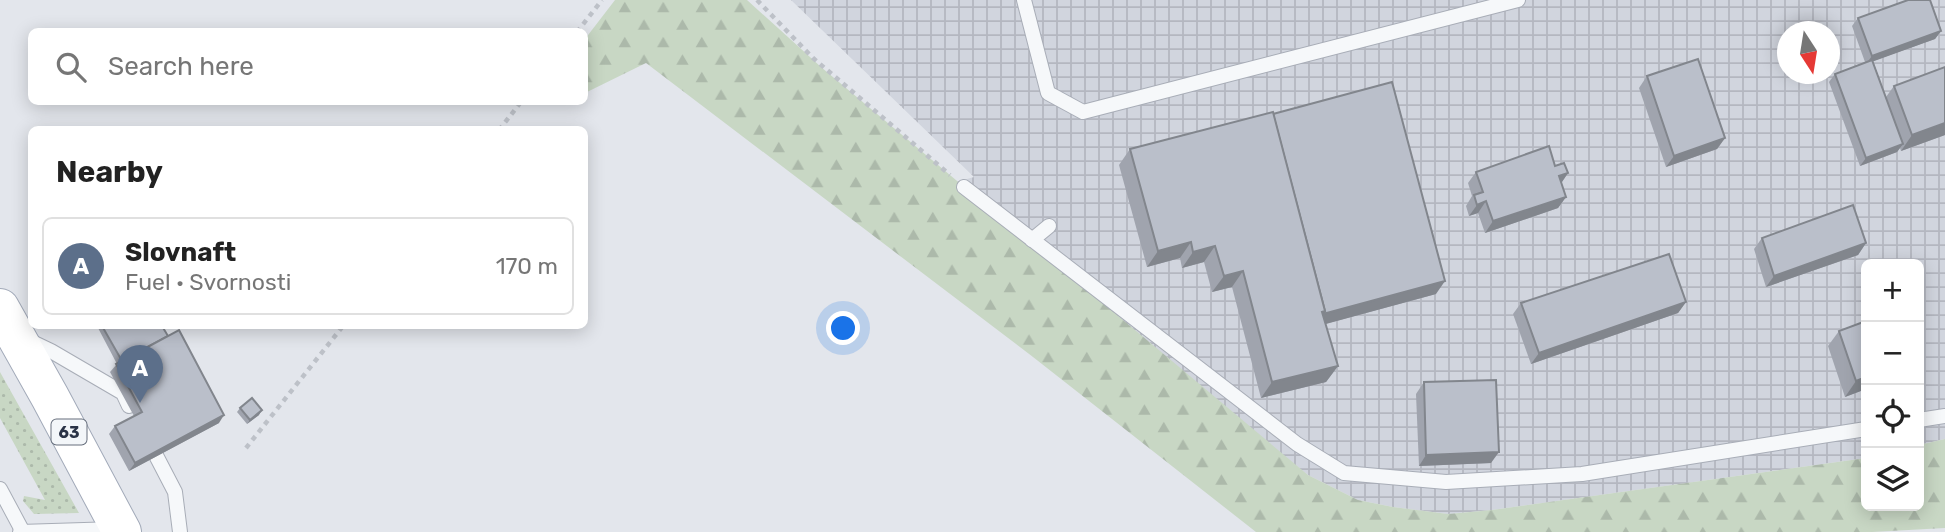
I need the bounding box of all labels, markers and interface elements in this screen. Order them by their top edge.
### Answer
north arrow [1777,21,1840,84]
search box [28,28,588,105]
icon: search [52,48,90,86]
text: Search here [108,51,254,82]
text: Nearby [56,154,163,190]
text: Slovnaft [125,237,236,268]
text: A [73,252,89,280]
text: 170 m [496,252,558,280]
map controls [1861,259,1924,511]
button: + [1861,259,1924,322]
text: Fuel · Svornosti [125,268,291,296]
your location [826,311,860,345]
button: − [1861,322,1924,385]
pin: A [117,345,163,403]
button: locate [1861,385,1924,448]
road number: 63 [52,420,86,444]
button: layers [1861,448,1924,511]

